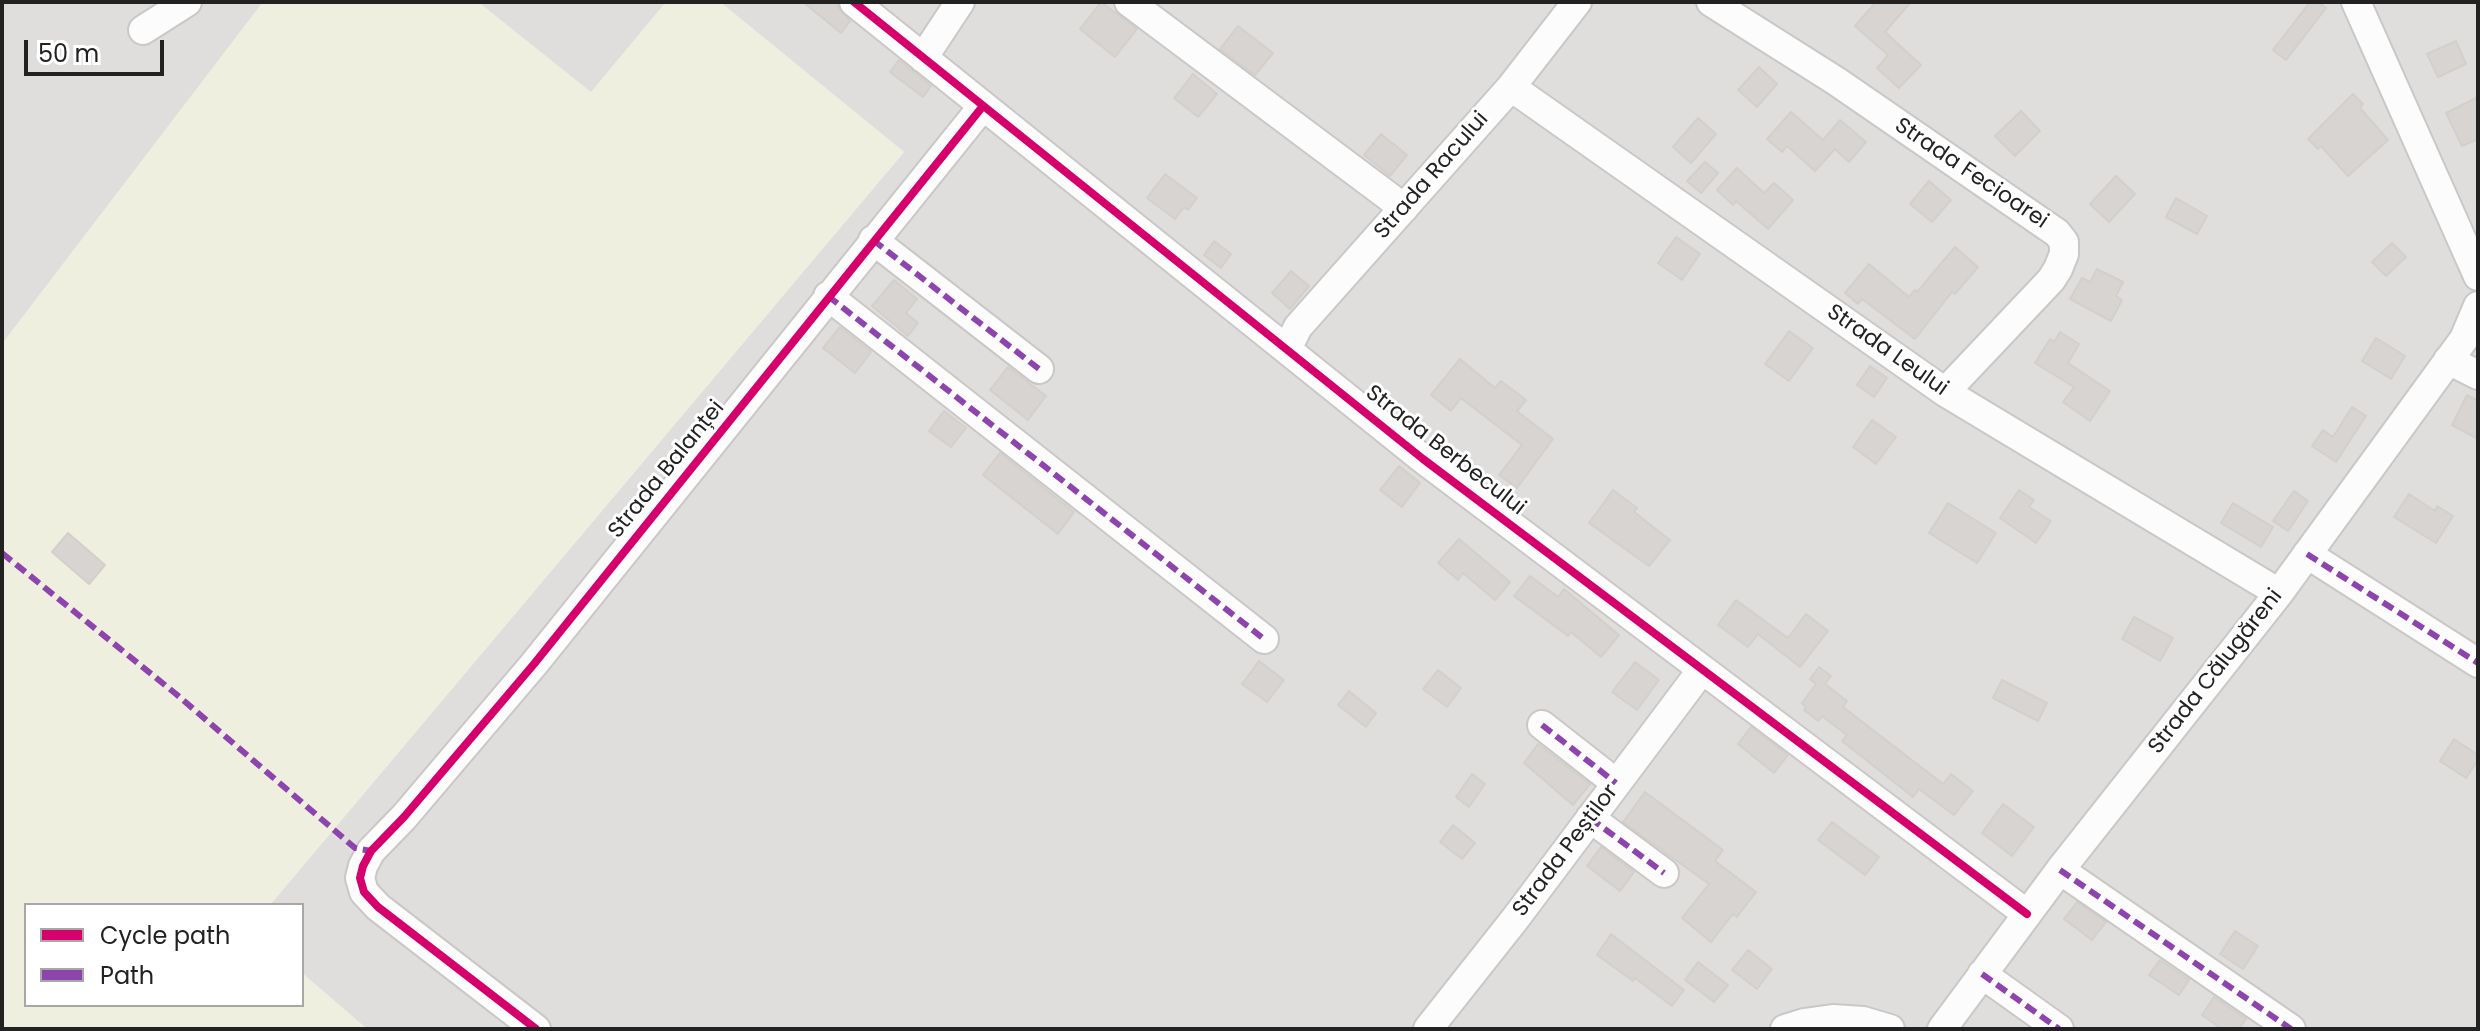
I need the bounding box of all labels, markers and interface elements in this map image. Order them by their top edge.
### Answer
scale bar [28,24,168,74]
text: 50 m [38,37,99,70]
street label: Strada Racului [1369,107,1495,245]
street label: Strada Fecioarei [1889,113,2053,235]
street label: Strada Leului [1821,300,1953,402]
street label: Strada Berbecului [1360,380,1530,522]
street label: Strada Balanței [603,396,731,544]
street label: Strada Călugăreni [2143,584,2289,760]
street label: Strada Peștilor [1508,780,1624,922]
legend [24,903,304,1007]
text: Cycle path [100,919,230,952]
text: Path [100,959,154,992]

